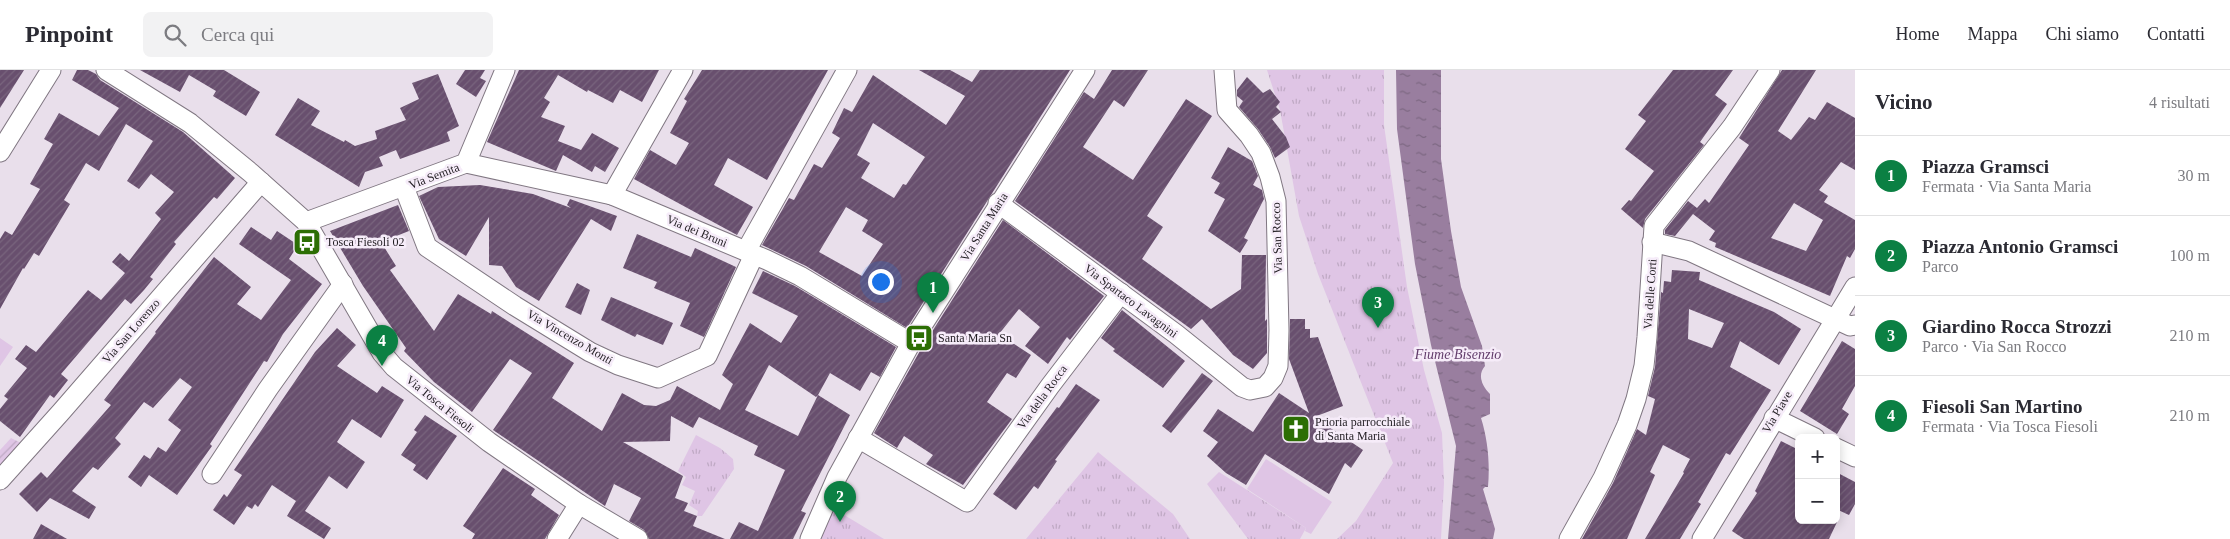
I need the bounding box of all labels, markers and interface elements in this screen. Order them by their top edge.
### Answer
search box [143,12,493,57]
text: Pinpoint [25,21,113,47]
icon: search [161,21,189,49]
text: Cerca qui [201,24,274,45]
text: Home [1896,24,1940,44]
text: Mappa [1968,24,2017,44]
text: Chi siamo [2045,24,2119,44]
text: Contatti [2147,24,2205,44]
text: Vicino [1875,90,1933,114]
text: 4 risultati [2149,94,2210,111]
text: Piazza Gramsci [1922,156,2049,177]
street label: Via Semita [407,160,462,192]
text: 1 [1887,167,1895,184]
text: 30 m [2178,167,2210,184]
text: Fermata · Via Santa Maria [1922,178,2091,195]
street label: Via Santa Maria [957,190,1011,264]
street label: Via San Rocco [1269,202,1285,274]
street label: Via dei Bruni [665,212,730,250]
bus stop icon: Tosca Fiesoli 02 [292,227,322,257]
place label: Tosca Fiesoli 02 [326,235,405,249]
text: Piazza Antonio Gramsci [1922,236,2118,257]
text: 2 [1887,247,1895,264]
text: 100 m [2170,247,2210,264]
street label: Via delle Corti [1641,258,1659,330]
text: Parco [1922,258,1958,275]
street label: Via Spartaco Lavagnini [1082,261,1181,341]
your location [868,269,894,295]
pin: 1 [917,272,949,313]
pin: 3 [1362,287,1394,328]
street label: Via San Lorenzo [99,296,163,366]
street label: Via Vincenzo Monti [525,307,616,368]
text: Giardino Rocca Strozzi [1922,316,2112,337]
bus stop icon: Santa Maria Sn [904,323,934,353]
pin: 4 [366,325,398,366]
text: 3 [1887,327,1895,344]
text: 210 m [2170,327,2210,344]
place label: Santa Maria Sn [938,331,1012,345]
text: Parco · Via San Rocco [1922,338,2066,355]
water label: Fiume Bisenzio [1414,347,1501,362]
street label: Via della Rocca [1014,362,1070,432]
street label: Via Tosca Fiesoli [403,372,477,436]
street label: Via Piave [1759,389,1795,435]
text: Fiesoli San Martino [1922,396,2082,417]
text: 4 [1887,407,1895,424]
text: 210 m [2170,407,2210,424]
church icon: Prioria parrocchiale di Santa Maria [1281,414,1311,444]
place label: Prioria parrocchiale di Santa Maria [1315,415,1410,443]
text: Fermata · Via Tosca Fiesoli [1922,418,2098,435]
map controls [1795,434,1840,524]
button: + [1795,434,1840,479]
button: − [1795,479,1840,524]
pin: 2 [824,481,856,522]

